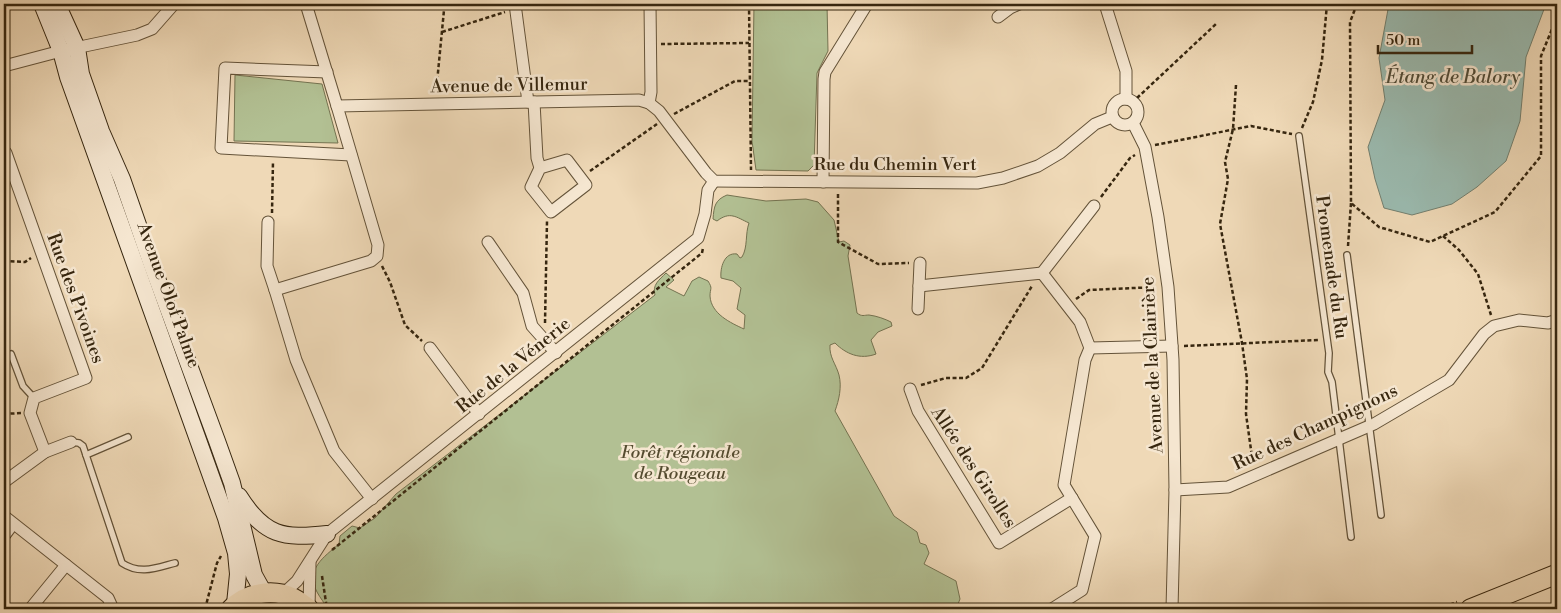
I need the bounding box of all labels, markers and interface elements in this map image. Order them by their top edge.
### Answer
scale bar [1378,22,1472,54]
text: 50 m [1386,31,1420,50]
water label: Étang de Balory [1385,64,1521,89]
street label: Avenue de Villemur [429,73,588,98]
street label: Rue du Chemin Vert [813,153,977,176]
street label: Promenade du Ru [1310,194,1353,341]
street label: Avenue Olof Palme [131,218,206,371]
street label: Rue des Pivoines [41,230,110,367]
street label: Avenue de la Clairière [1136,276,1169,455]
street label: Rue de la Vénerie [452,312,575,418]
street label: Rue des Champignons [1229,379,1401,476]
street label: Allée des Girolles [925,401,1021,532]
park label: Forêt régionale de Rougeau [620,441,740,485]

